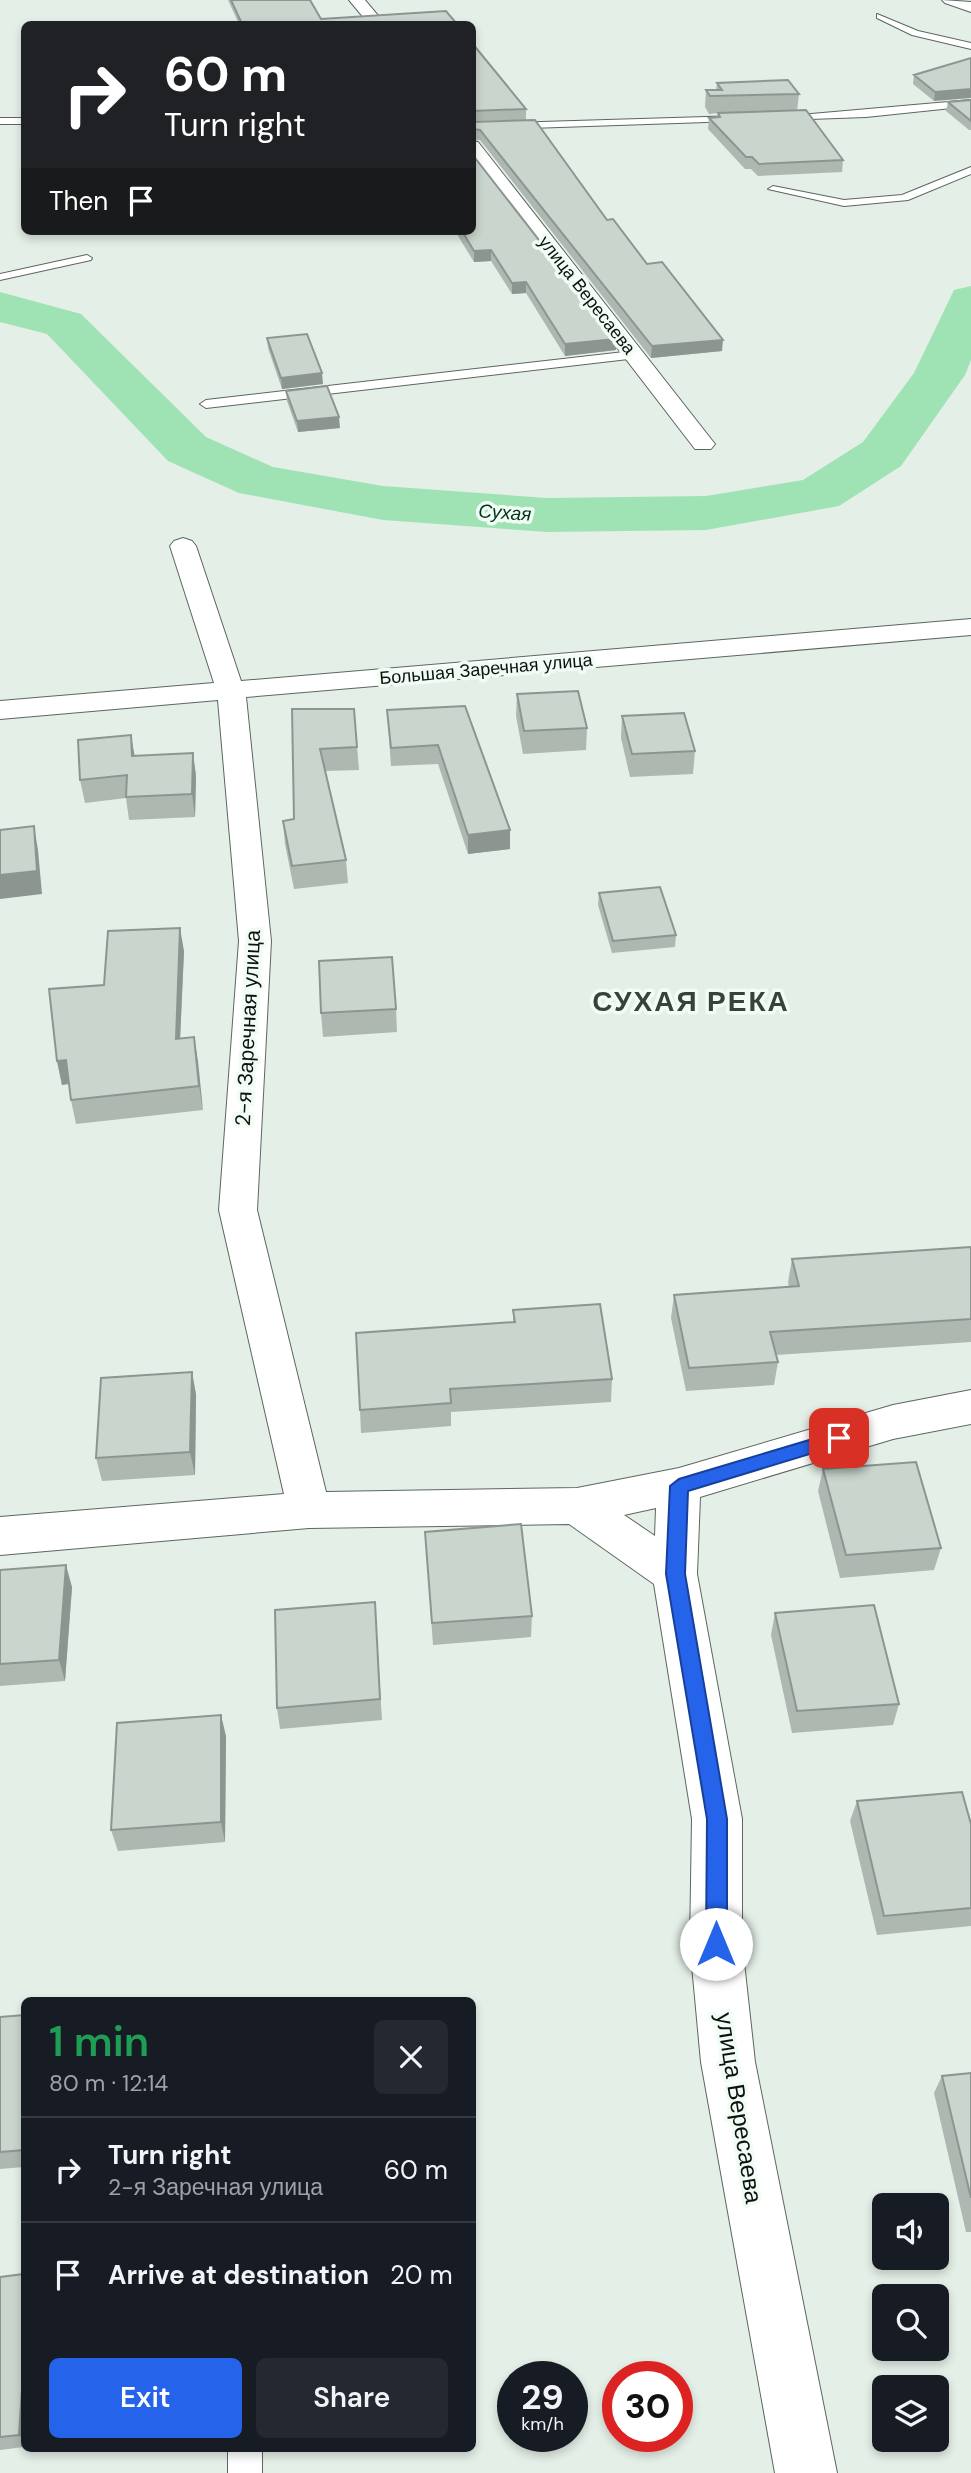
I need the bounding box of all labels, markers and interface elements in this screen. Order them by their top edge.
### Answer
text: 60 m [164,42,287,106]
icon: right [49,49,140,140]
text: Turn right [164,104,306,146]
icon: arrive [122,182,160,220]
text: Then [49,184,108,218]
street label: улица Вересаева [533,231,642,360]
water label: Сухая [478,498,532,527]
street label: Большая Заречная улица [378,648,595,690]
street label: 2-я Заречная улица [229,929,267,1127]
district label: СУХАЯ РЕКА [592,983,790,1020]
pin [809,1408,869,1468]
icon: arrive [820,1419,858,1457]
position arrow [679,1907,753,1981]
street label: улица Вересаева [709,2010,770,2206]
text: 1 min [49,2014,149,2069]
button: close [374,2020,448,2094]
text: 80 m · 12:14 [49,2068,168,2098]
text: Turn right [108,2138,232,2172]
icon: right [49,2151,87,2189]
text: 60 m [384,2153,448,2187]
text: 2-я Заречная улица [108,2172,323,2202]
map controls [872,2193,949,2452]
button: sound [872,2193,949,2270]
icon: arrive [49,2256,87,2294]
text: Arrive at destination [108,2258,369,2292]
text: 20 m [390,2258,453,2292]
button: search [872,2284,949,2361]
button: Exit [49,2358,242,2438]
button: Share [256,2358,448,2438]
speed limit sign: 30 [602,2361,693,2452]
text: 29 [521,2374,564,2420]
button: layers [872,2375,949,2452]
text: km/h [521,2412,564,2436]

